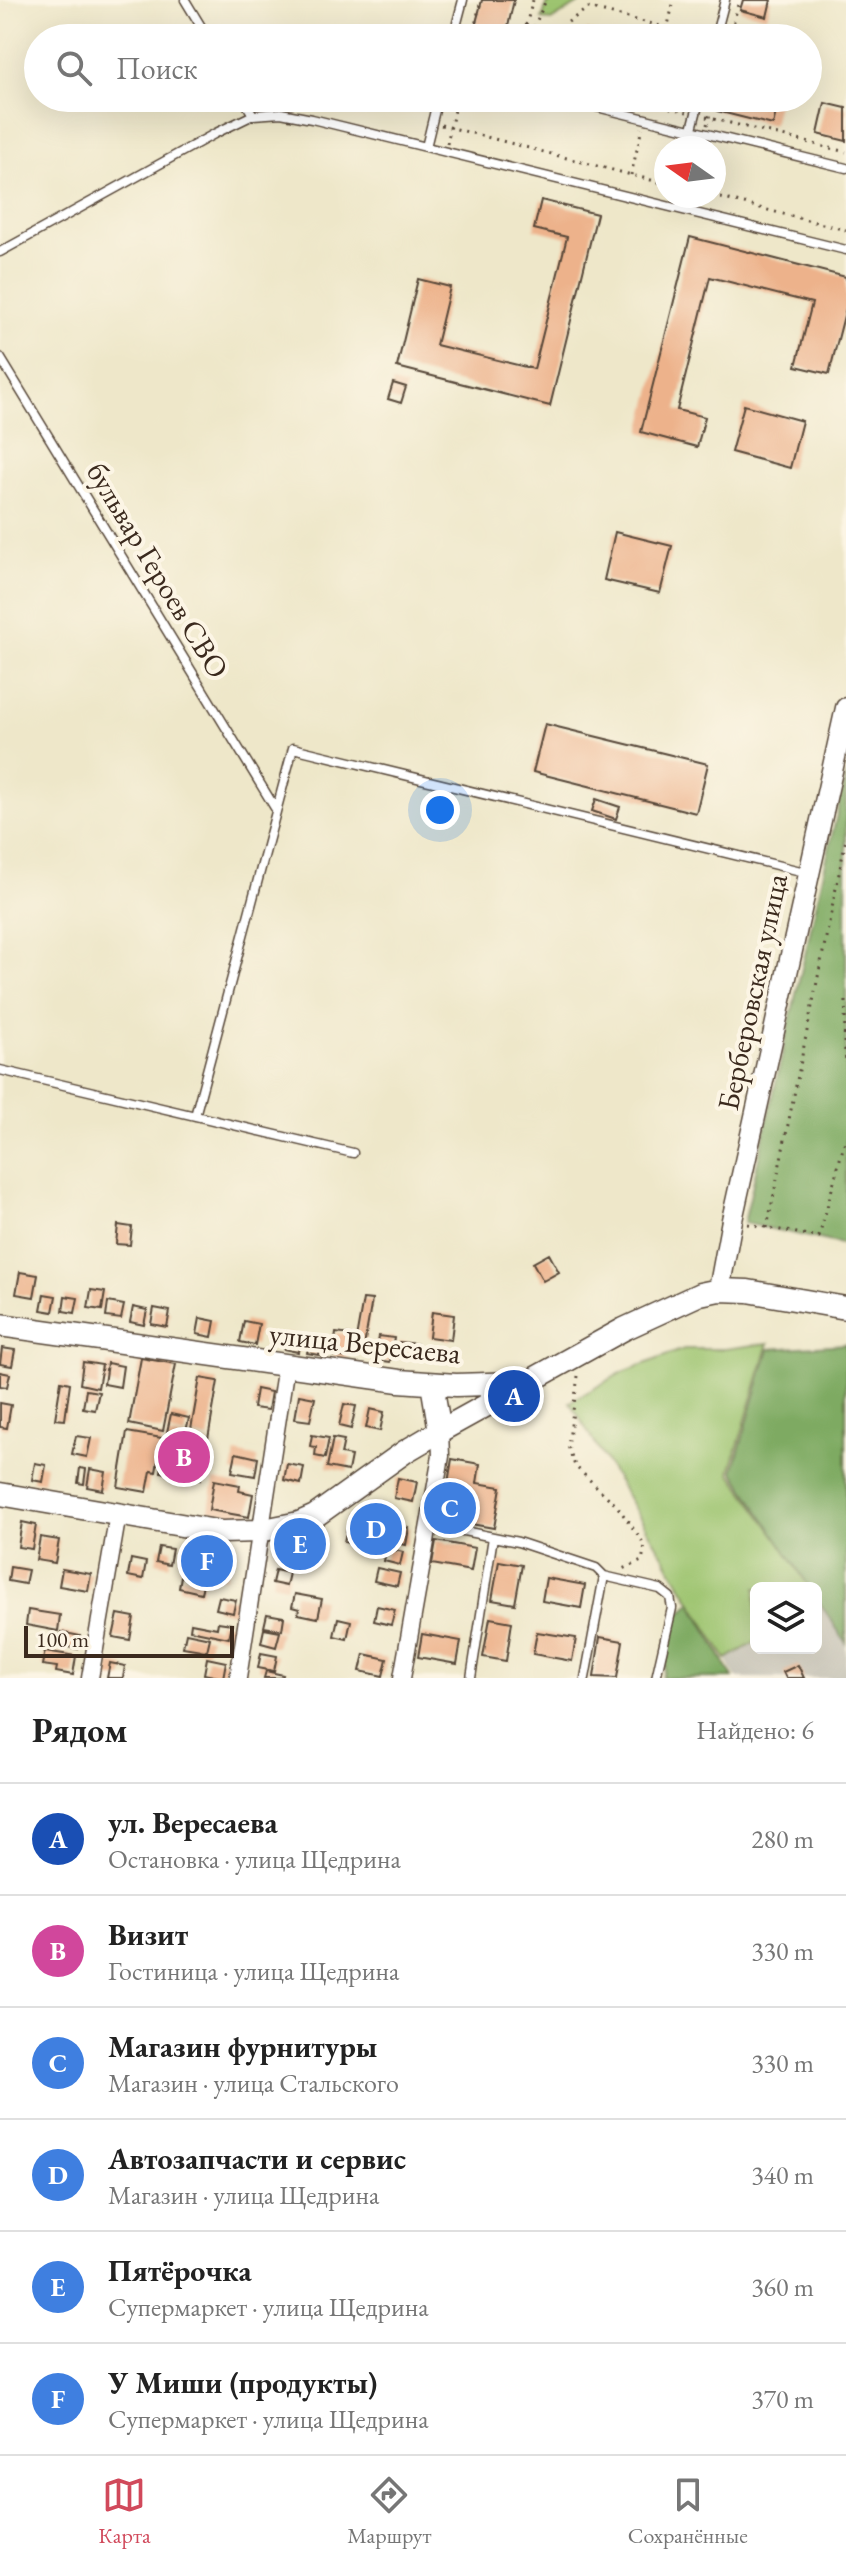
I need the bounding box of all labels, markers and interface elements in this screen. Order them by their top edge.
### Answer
search box [24,24,822,112]
icon: search [52,46,96,90]
text: Поиск [116,49,198,88]
north arrow [654,136,726,208]
street label: бульвар Героев СВО [78,455,238,685]
your location [420,790,460,830]
street label: Берберовская улица [708,870,796,1114]
street label: улица Вересаева [267,1314,463,1372]
pin: A [488,1366,540,1426]
pin: B [158,1427,210,1487]
pin: C [424,1478,476,1538]
pin: D [350,1499,402,1559]
pin: E [274,1514,326,1574]
pin: F [181,1531,233,1591]
map controls [750,1582,822,1654]
button: layers [750,1582,822,1654]
scale bar [24,1622,234,1658]
text: 100 m [36,1625,89,1654]
text: Рядом [32,1708,127,1752]
text: Найдено: 6 [696,1713,814,1747]
text: ул. Вересаева [108,1803,278,1842]
text: A [49,1822,67,1856]
text: 280 m [751,1822,814,1856]
text: Остановка · улица Щедрина [108,1842,401,1876]
text: Визит [108,1915,188,1954]
text: B [50,1934,66,1968]
text: 330 m [751,1934,814,1968]
text: Гостиница · улица Щедрина [108,1954,399,1988]
text: Магазин фурнитуры [108,2027,377,2066]
text: C [49,2046,67,2080]
text: 330 m [751,2046,814,2080]
text: Магазин · улица Стальского [108,2066,399,2100]
text: Автозапчасти и сервис [108,2139,406,2178]
text: D [48,2158,68,2192]
text: 340 m [751,2158,814,2192]
text: Магазин · улица Щедрина [108,2178,379,2212]
text: Пятёрочка [108,2251,252,2290]
text: E [51,2270,65,2304]
text: 360 m [751,2270,814,2304]
text: Супермаркет · улица Щедрина [108,2290,429,2324]
text: У Миши (продукты) [108,2363,377,2402]
text: F [51,2382,65,2416]
text: 370 m [751,2382,814,2416]
text: Супермаркет · улица Щедрина [108,2402,429,2436]
tab: Карта [98,2473,151,2550]
tab: Маршрут [347,2473,431,2550]
tab: Сохранённые [628,2473,748,2550]

